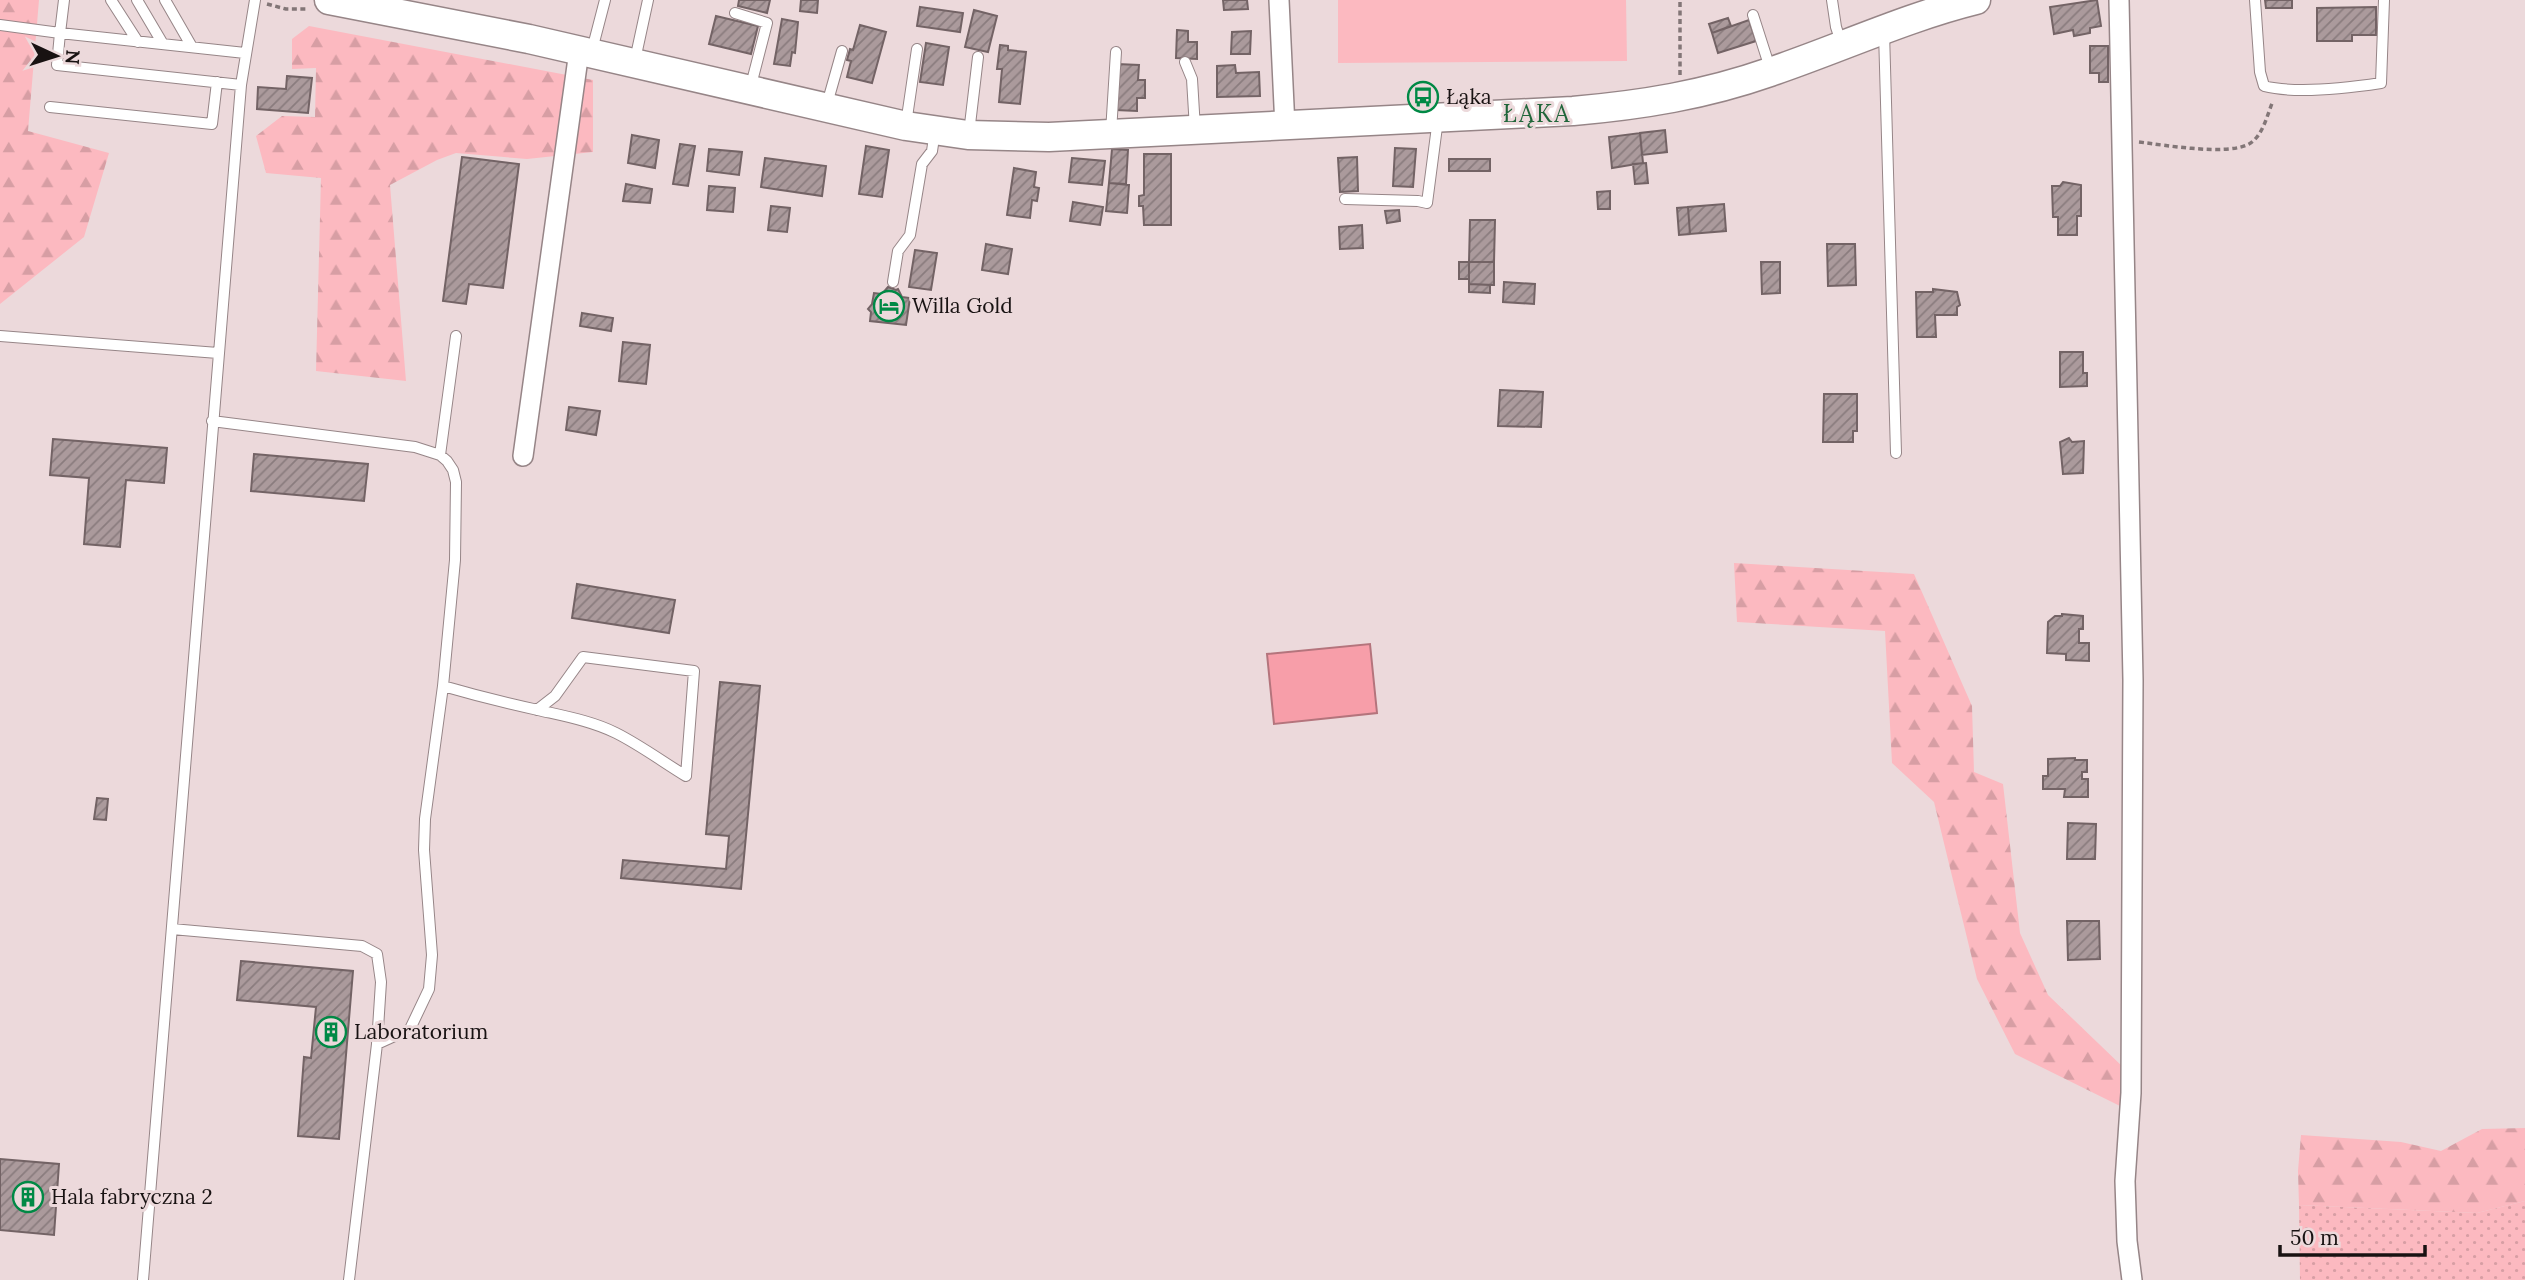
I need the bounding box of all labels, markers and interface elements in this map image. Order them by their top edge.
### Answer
north arrow [21,21,91,91]
text: N [60,49,85,66]
bus stop icon: Łąka [1406,80,1440,114]
place label: Łąka [1446,83,1492,110]
district label: ŁĄKA [1503,98,1571,129]
hotel icon: Willa Gold [872,289,906,323]
place label: Willa Gold [912,292,1013,319]
building icon: Laboratorium [314,1015,348,1049]
place label: Laboratorium [354,1018,489,1045]
building icon: Hala fabryczna 2 [11,1180,45,1214]
place label: Hala fabryczna 2 [51,1183,213,1210]
scale bar [2280,1214,2425,1258]
text: 50 m [2290,1224,2339,1251]

